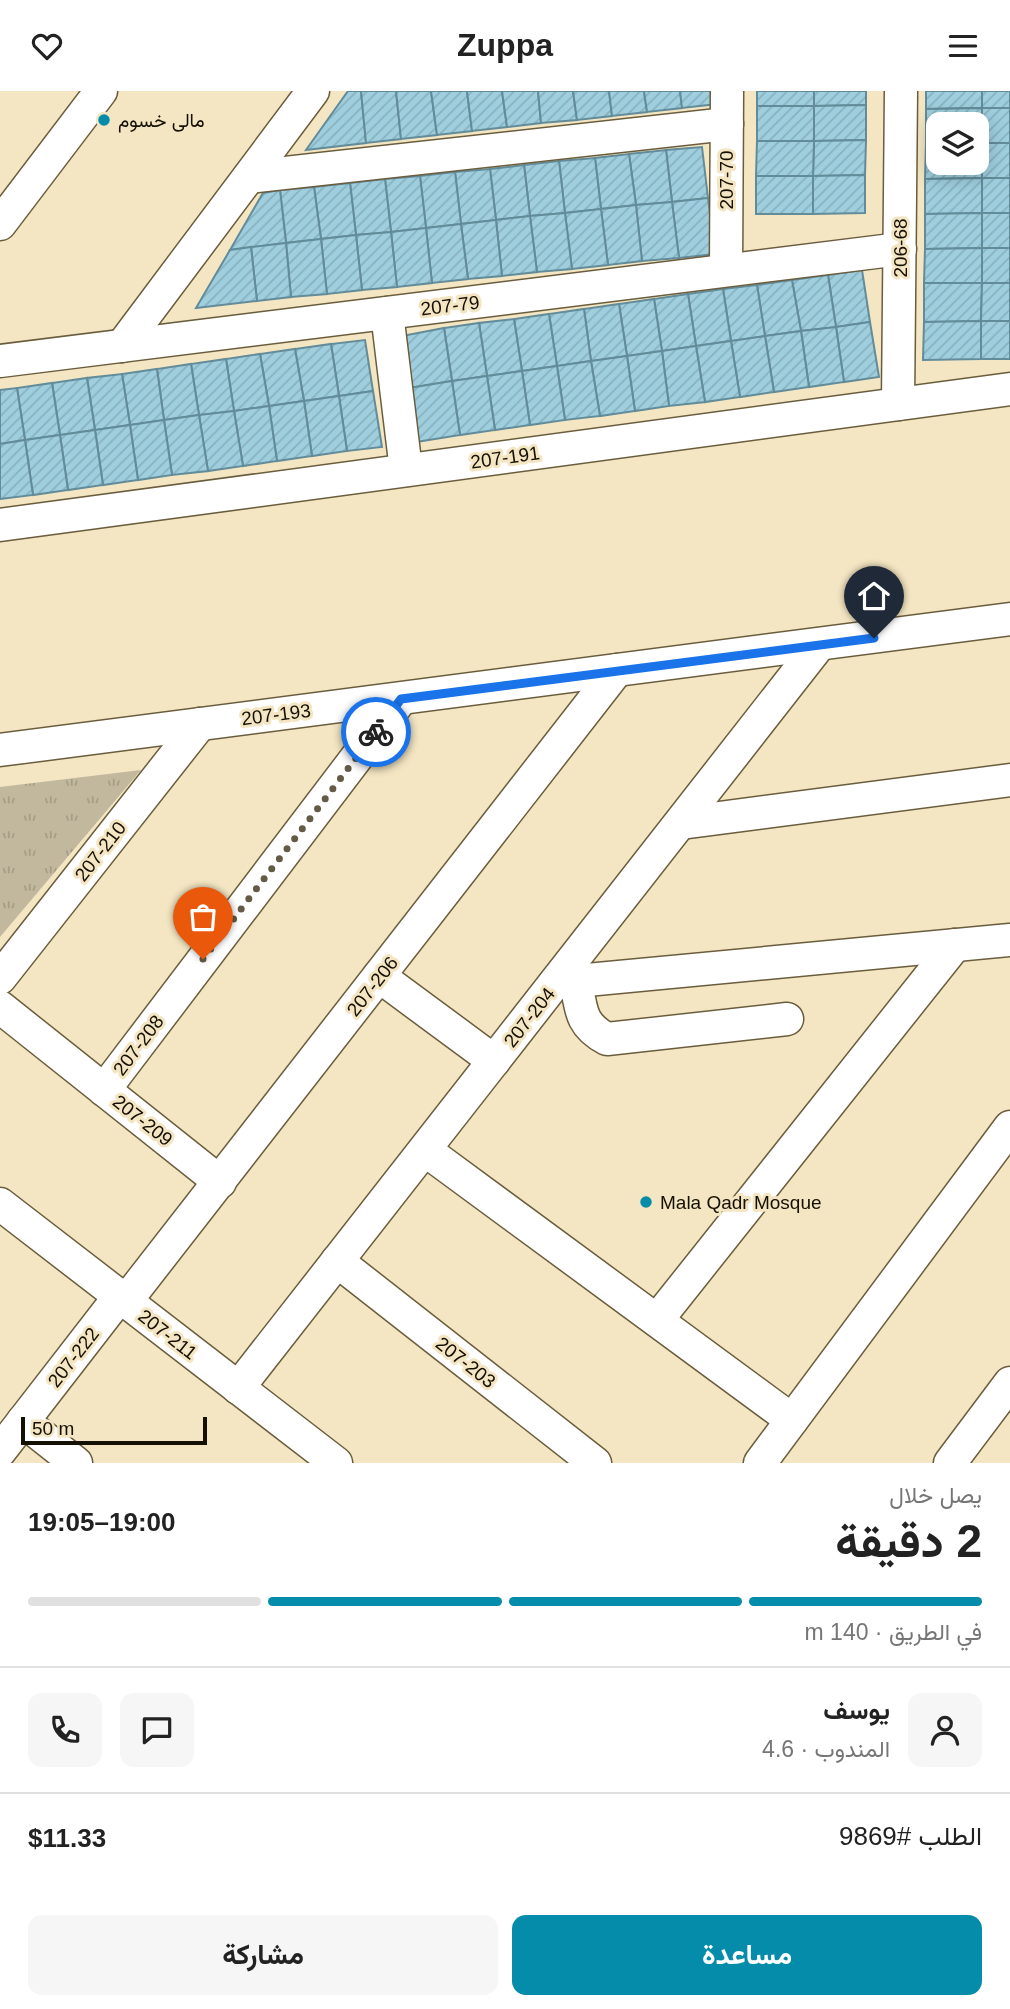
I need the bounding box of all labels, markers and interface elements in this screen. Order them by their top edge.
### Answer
icon: heart [28,27,66,65]
text: Zuppa [457,27,553,63]
icon: menu [944,27,982,65]
place label: مالى خسوم [118,110,205,133]
marker: مالى خسوم [96,112,112,128]
map controls [926,112,989,175]
button: layers [926,112,989,175]
street label: 207-70 [716,150,737,210]
street label: 206-68 [890,218,911,278]
street label: 207-79 [419,291,481,320]
street label: 207-191 [469,442,541,473]
pin [844,566,904,638]
icon: home [855,577,893,615]
courier [341,697,411,767]
street label: 207-193 [240,700,312,729]
icon: bike [357,713,395,751]
street label: 207-210 [71,817,130,885]
pin [173,887,233,959]
icon: bag [184,898,222,936]
street label: 207-206 [343,952,402,1020]
street label: 207-204 [500,983,559,1051]
street label: 207-208 [109,1011,168,1079]
street label: 207-209 [109,1091,177,1150]
place label: Mala Qadr Mosque [660,1192,822,1213]
marker: Mala Qadr Mosque [638,1194,654,1210]
street label: 207-211 [134,1305,201,1364]
street label: 207-222 [44,1323,103,1391]
street label: 207-203 [432,1333,500,1392]
scale bar [21,1414,206,1446]
text: 50 m [32,1418,74,1439]
text: يصل خلال [889,1482,982,1508]
text: 19:00–19:05 [28,1507,175,1537]
text: 2 دقيقة [835,1515,982,1567]
text: في الطريق · 140 m [805,1619,982,1645]
button: phone [28,1693,102,1767]
button: chat [120,1693,194,1767]
button: person [908,1693,982,1767]
text: يوسف [823,1695,890,1725]
text: المندوب · 4.6 [762,1736,890,1762]
text: الطلب #9869 [839,1821,982,1851]
text: $11.33 [28,1823,106,1853]
button: مشاركة [28,1915,498,1995]
button: مساعدة [512,1915,982,1995]

